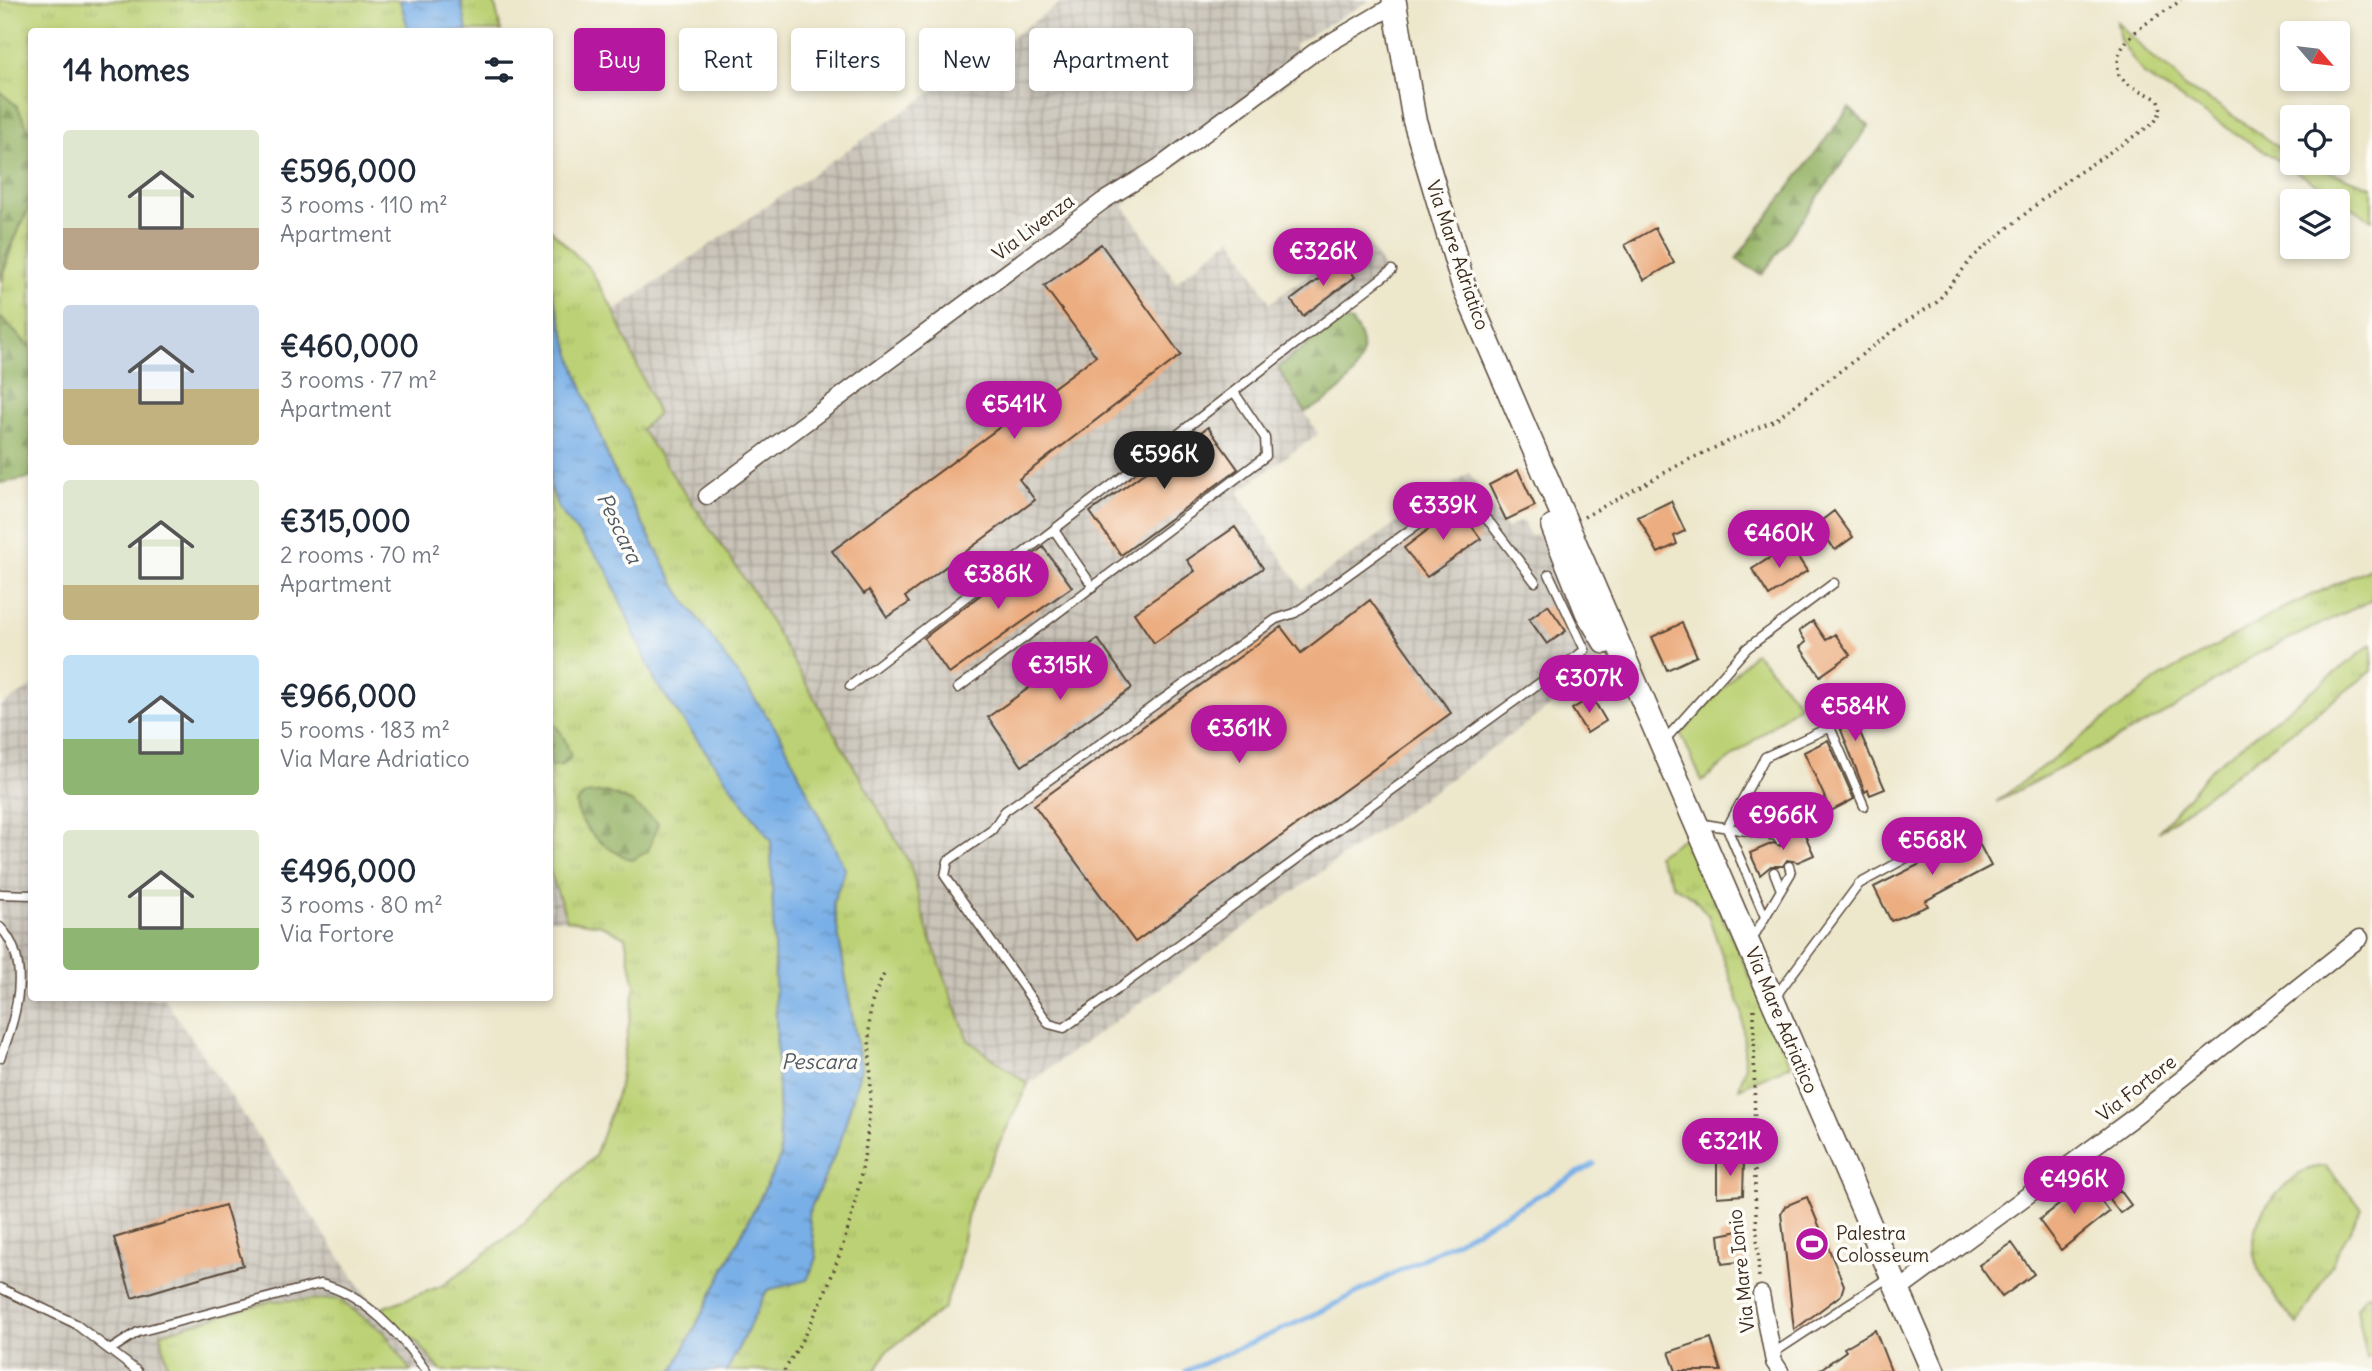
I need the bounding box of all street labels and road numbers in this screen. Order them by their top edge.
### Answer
street label: Via Mare Adriatico [1421,177,1495,333]
street label: Via Livenza [987,188,1079,266]
street label: Via Mare Adriatico [1740,943,1824,1097]
street label: Via Fortore [2091,1049,2181,1127]
street label: Via Mare Ionio [1723,1208,1759,1334]

